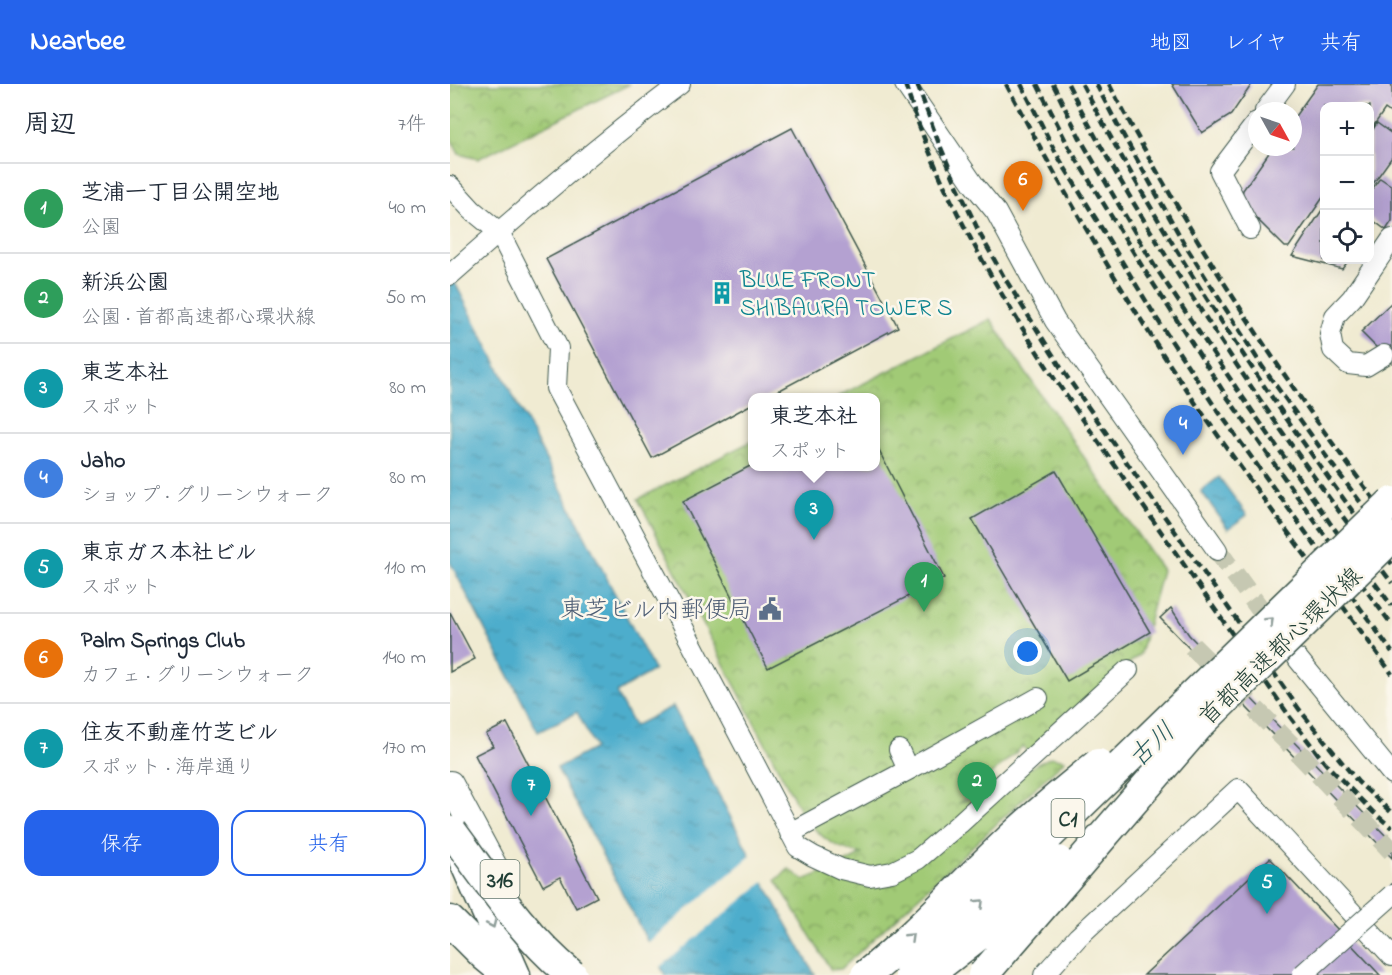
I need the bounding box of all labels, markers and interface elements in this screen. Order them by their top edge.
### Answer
text: Nearbee [30,22,125,63]
text: 地図 [1150,29,1192,59]
text: レイヤ [1225,29,1287,59]
text: 共有 [1320,29,1362,59]
north arrow [1248,102,1302,156]
map controls [1320,102,1374,264]
button: + [1320,102,1374,156]
text: 周辺 [24,107,76,145]
text: 7件 [398,111,426,140]
button: − [1320,156,1374,210]
pin: 6 [1004,162,1042,211]
text: 芝浦一丁目公開空地 [81,178,279,210]
text: 1 [40,194,47,223]
text: 40 m [389,194,426,223]
button: locate [1320,210,1374,264]
text: 公園 [81,214,121,243]
place label: BLUE FRONT SHIBAURA TOWER S [739,264,953,327]
text: 新浜公園 [81,268,169,300]
building icon: BLUE FRONT SHIBAURA TOWER S [709,280,735,306]
text: 2 [39,284,48,313]
text: 50 m [385,284,426,313]
text: 公園 · 首都高速都心環状線 [81,304,315,333]
text: 東芝本社 [81,358,169,390]
text: 3 [39,374,48,403]
text: 80 m [389,374,426,403]
popup [748,393,880,471]
text: スポット [81,394,161,423]
text: 東芝本社 [770,402,858,434]
pin: 4 [1164,406,1202,455]
text: スポット [770,438,850,467]
text: Jaho [81,446,126,478]
text: 4 [39,464,48,493]
text: 80 m [389,464,426,493]
text: ショップ · グリーンウォーク [81,482,333,511]
pin: 3 [794,490,834,540]
text: 東京ガス本社ビル [81,538,257,570]
text: 5 [38,554,49,583]
text: 110 m [384,554,426,583]
street label: 首都高速都心環状線 [1192,560,1372,735]
pin: 1 [904,562,944,612]
text: スポット [81,574,161,603]
place label: 東芝ビル内郵便局 [560,594,752,629]
public building icon: 東芝ビル内郵便局 [757,596,783,622]
one-way arrow [1263,617,1273,628]
text: Palm Springs Club [81,626,245,658]
your location [1013,637,1042,666]
text: 6 [39,644,48,673]
text: 140 m [382,644,426,673]
text: カフェ · グリーンウォーク [81,662,314,691]
water label: 古川 [1121,715,1185,778]
text: 住友不動産竹芝ビル [81,718,279,750]
text: 7 [39,734,48,763]
text: 170 m [382,734,426,763]
text: スポット · 海岸通り [81,754,255,783]
pin: 2 [958,762,996,812]
pin: 7 [512,766,550,816]
road number: C1 [1052,799,1084,837]
button: 保存 [24,810,219,876]
button: 共有 [231,810,426,876]
road number: 316 [481,860,520,898]
pin: 5 [1248,864,1286,914]
one-way arrow [972,900,983,911]
one-way arrow [485,917,497,928]
one-way arrow [903,933,914,944]

